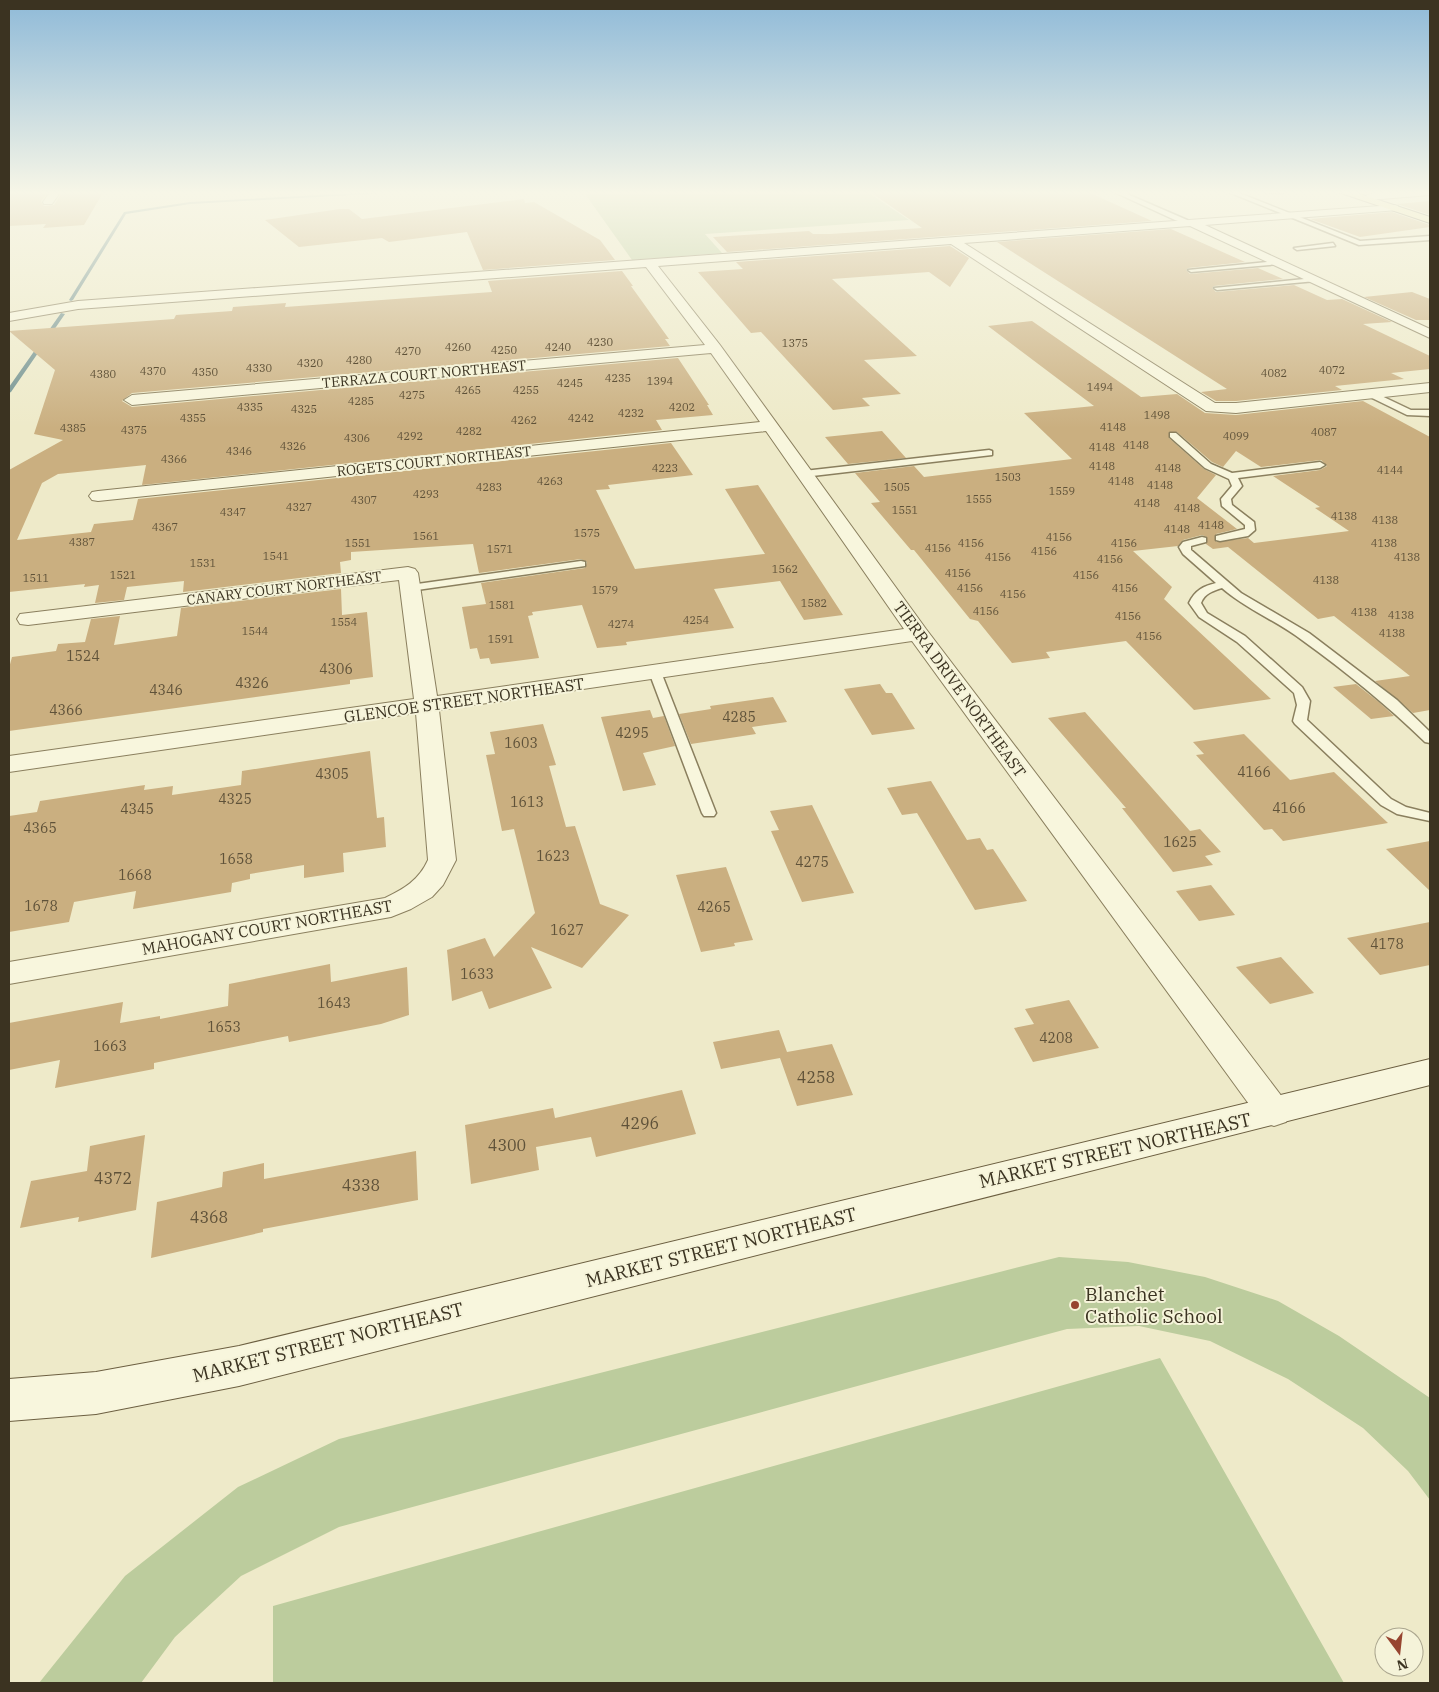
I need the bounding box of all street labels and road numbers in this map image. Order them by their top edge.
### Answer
street label: TERRAZA COURT NORTHEAST [321,356,527,392]
street label: ROGETS COURT NORTHEAST [336,442,532,480]
street label: CANARY COURT NORTHEAST [185,567,383,609]
street label: TIERRA DRIVE NORTHEAST [889,597,1031,781]
street label: GLENCOE STREET NORTHEAST [343,673,585,727]
street label: MAHOGANY COURT NORTHEAST [140,895,394,959]
street label: MARKET STREET NORTHEAST [977,1107,1253,1193]
street label: MARKET STREET NORTHEAST [583,1202,859,1292]
street label: MARKET STREET NORTHEAST [190,1297,466,1387]

